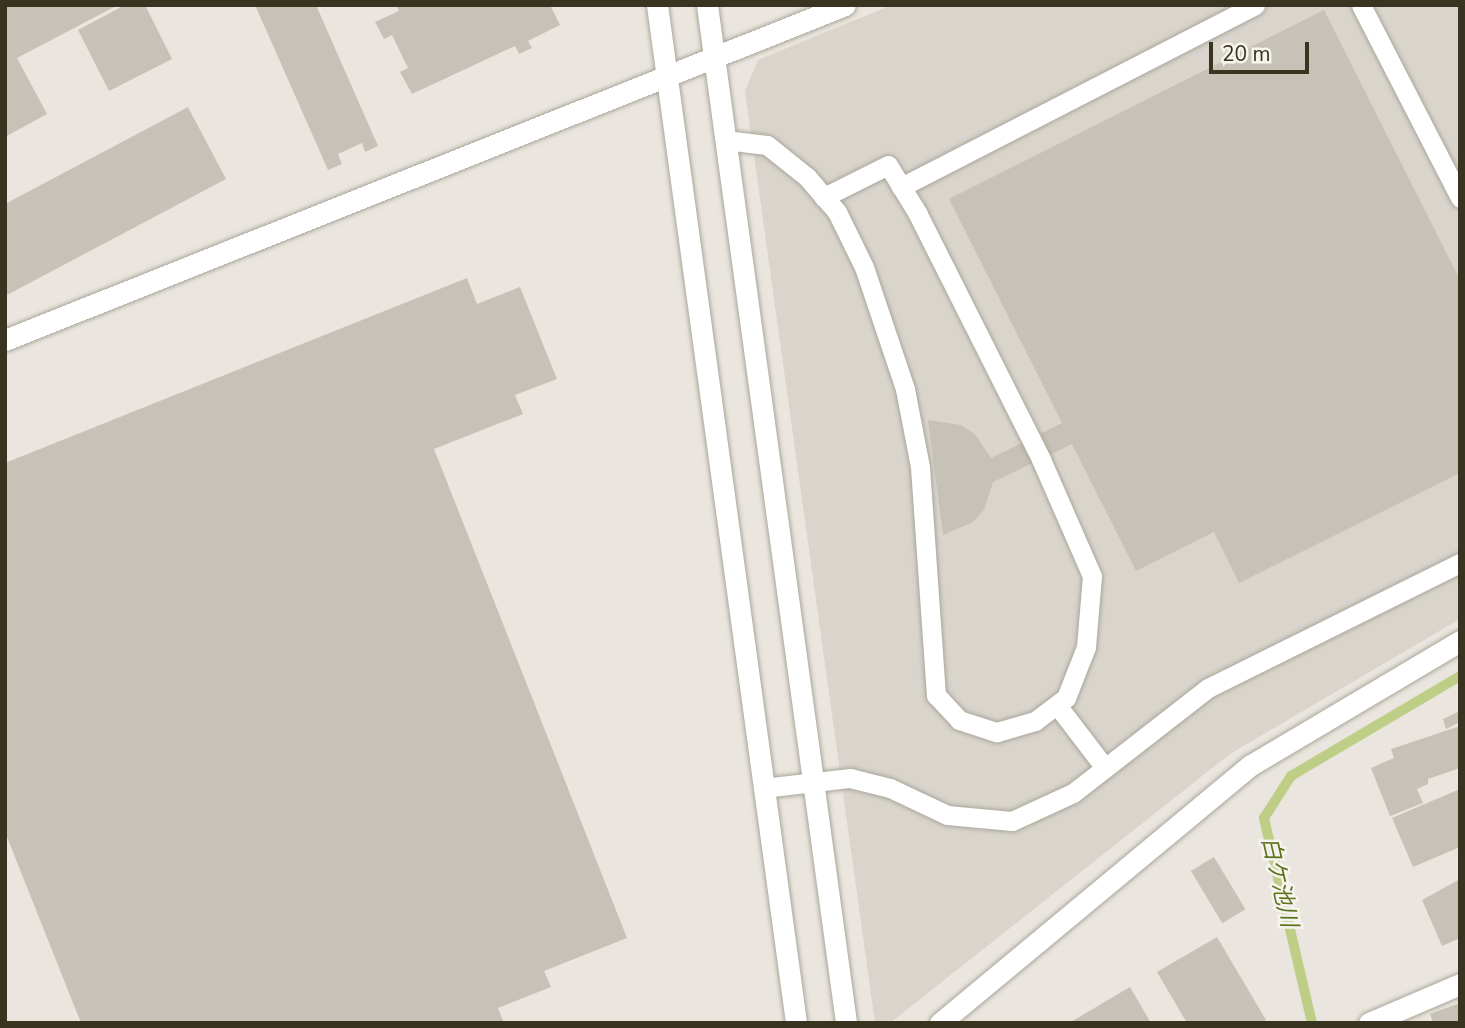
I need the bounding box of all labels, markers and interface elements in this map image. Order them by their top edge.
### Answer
scale bar [1213,28,1313,72]
text: 20 m [1222,40,1271,68]
water label: 白ケ池川 [1255,834,1303,930]

